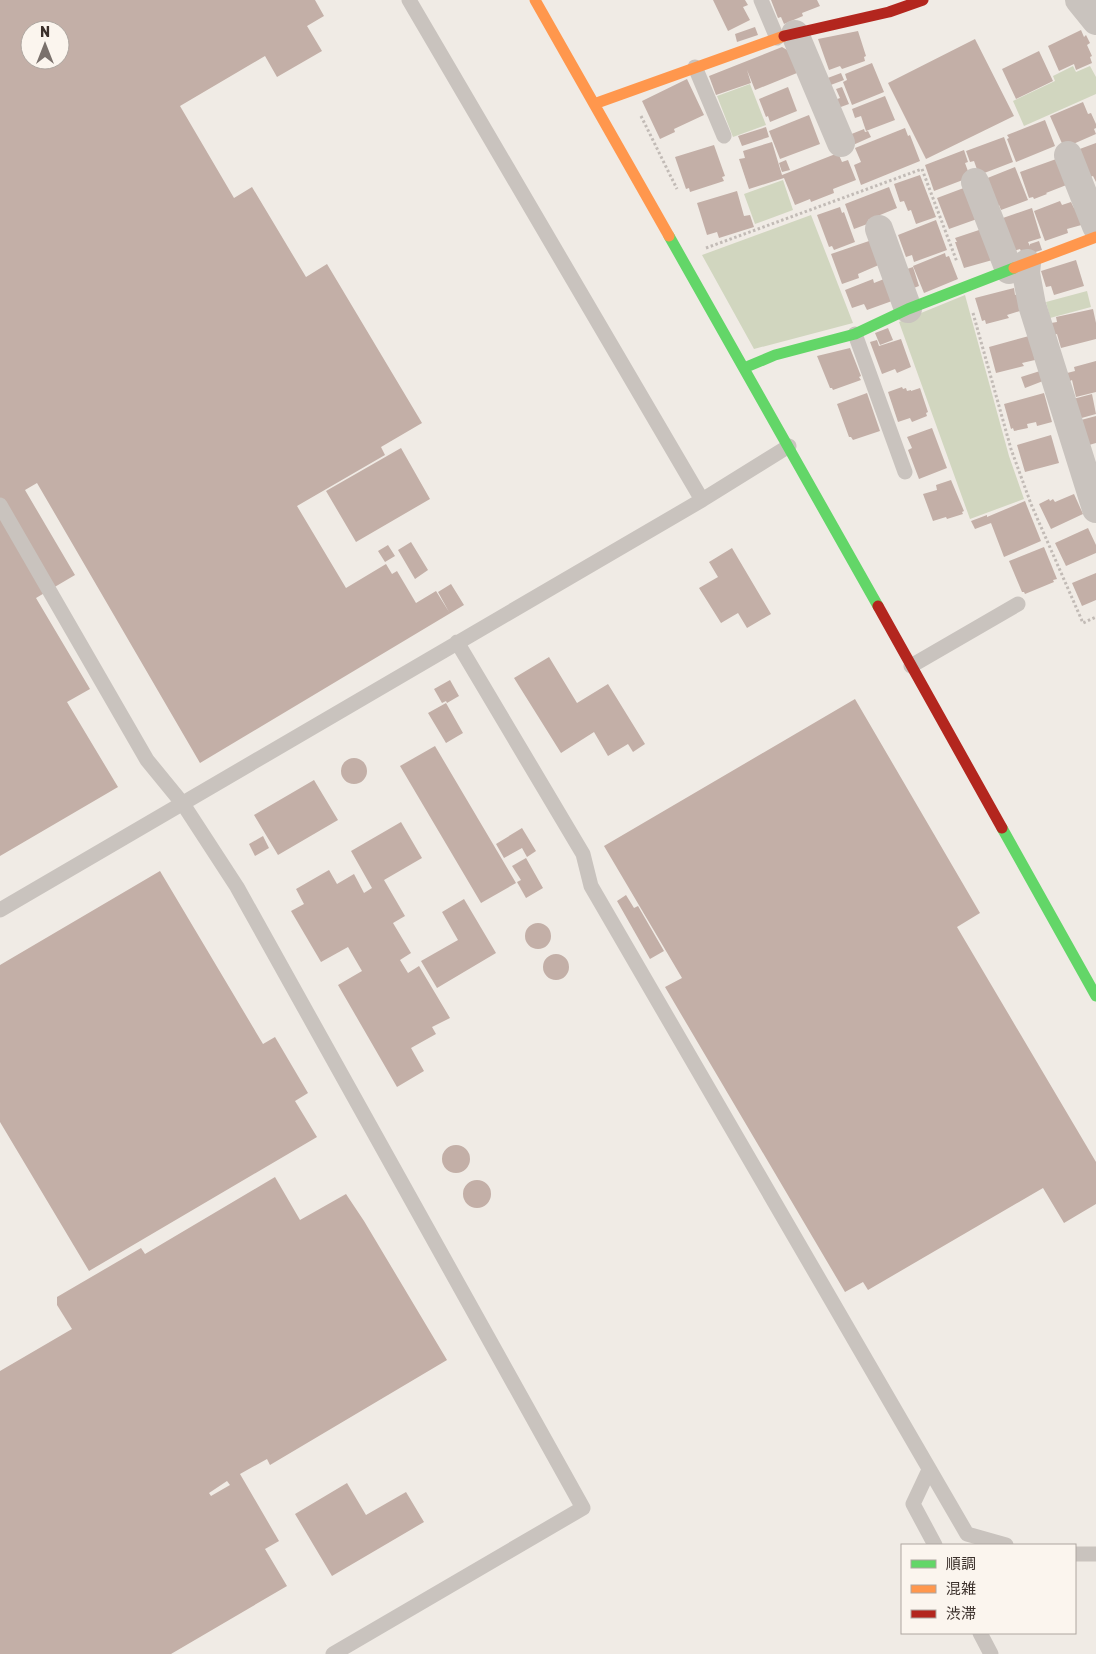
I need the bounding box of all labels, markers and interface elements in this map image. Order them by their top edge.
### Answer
north arrow [20,20,70,70]
text: N [40,24,50,41]
legend [901,1544,1076,1634]
text: 順調 [946,1555,976,1573]
text: 混雑 [946,1580,976,1598]
text: 渋滞 [946,1605,976,1623]

